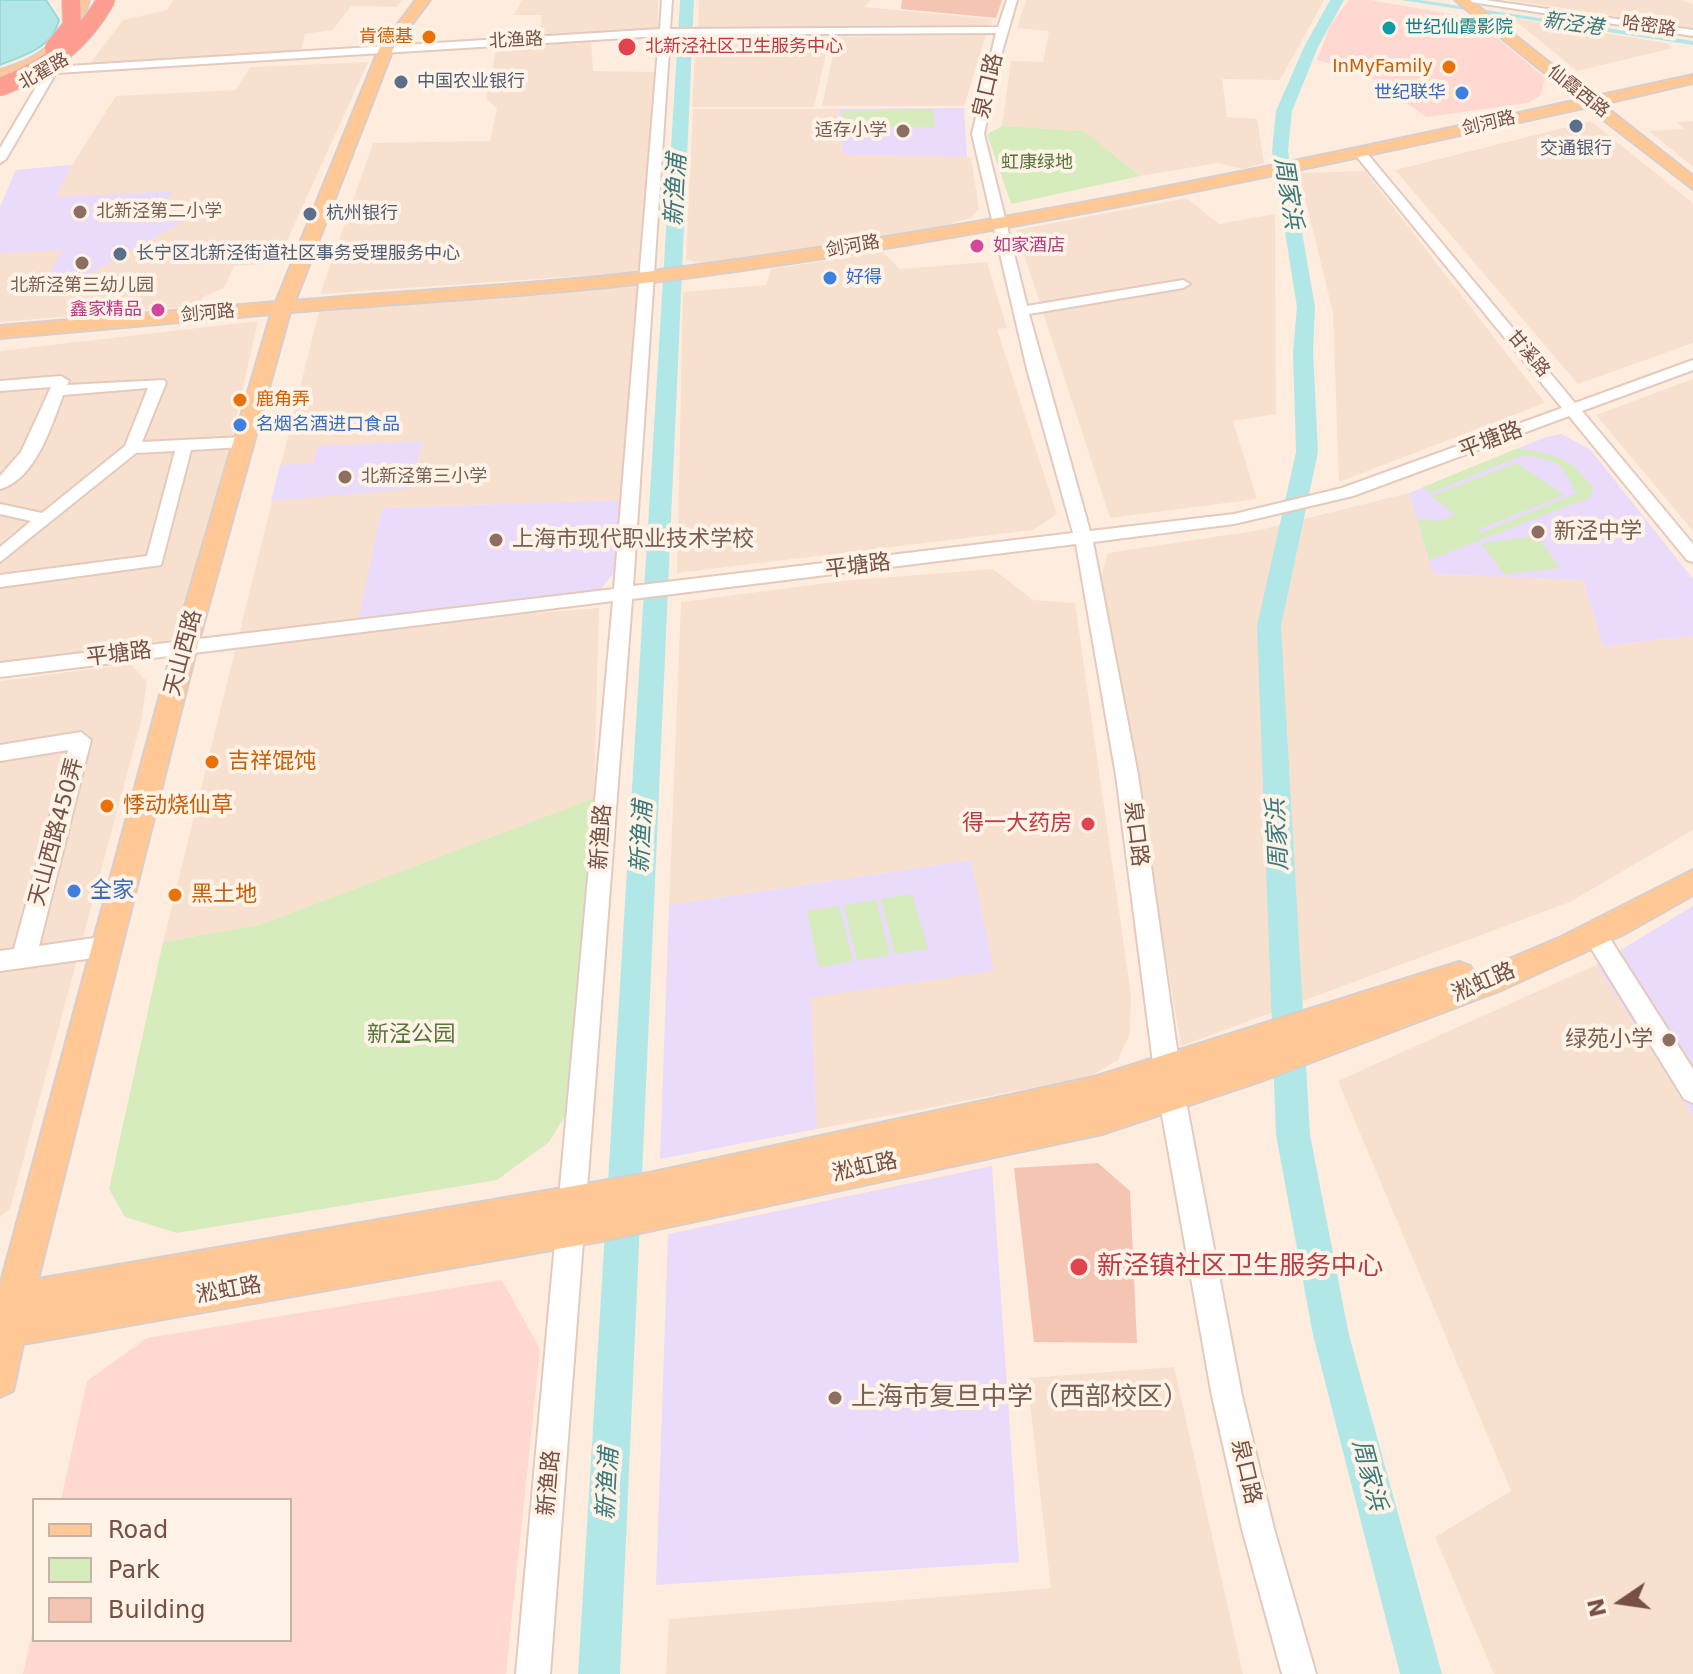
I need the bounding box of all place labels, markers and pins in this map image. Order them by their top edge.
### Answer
place label: 世纪仙霞影院 [1405,17,1513,39]
marker: 世纪仙霞影院 [1380,19,1398,37]
place label: 肯德基 [359,26,413,48]
marker: 肯德基 [420,28,438,46]
marker: 北新泾社区卫生服务中心 [616,36,638,58]
place label: 北新泾社区卫生服务中心 [645,36,843,58]
place label: InMyFamily [1332,56,1433,78]
marker: InMyFamily [1440,58,1458,76]
place label: 中国农业银行 [417,71,525,93]
marker: 中国农业银行 [392,73,410,91]
place label: 世纪联华 [1374,82,1446,104]
marker: 世纪联华 [1453,84,1471,102]
marker: 交通银行 [1567,117,1585,135]
place label: 适存小学 [815,120,887,142]
marker: 适存小学 [894,122,912,140]
place label: 交通银行 [1540,138,1612,160]
place label: 北新泾第二小学 [96,201,222,223]
marker: 北新泾第二小学 [71,203,89,221]
place label: 杭州银行 [326,203,398,225]
marker: 杭州银行 [301,205,319,223]
place label: 如家酒店 [993,235,1065,257]
marker: 如家酒店 [968,237,986,255]
place label: 长宁区北新泾街道社区事务受理服务中心 [136,243,460,265]
marker: 长宁区北新泾街道社区事务受理服务中心 [111,245,129,263]
marker: 北新泾第三幼儿园 [73,254,91,272]
place label: 好得 [846,267,882,289]
marker: 好得 [821,269,839,287]
place label: 北新泾第三幼儿园 [10,275,154,297]
place label: 鑫家精品 [70,299,142,321]
marker: 鑫家精品 [149,301,167,319]
place label: 鹿角弄 [256,389,310,411]
marker: 鹿角弄 [231,391,249,409]
place label: 名烟名酒进口食品 [256,414,400,436]
marker: 名烟名酒进口食品 [231,416,249,434]
place label: 北新泾第三小学 [361,466,487,488]
marker: 北新泾第三小学 [336,468,354,486]
place label: 新泾中学 [1554,519,1642,545]
marker: 新泾中学 [1529,523,1547,541]
place label: 上海市现代职业技术学校 [512,527,754,553]
marker: 上海市现代职业技术学校 [487,531,505,549]
place label: 吉祥馄饨 [228,749,316,775]
marker: 吉祥馄饨 [203,753,221,771]
place label: 悸动烧仙草 [123,793,233,819]
marker: 悸动烧仙草 [98,797,116,815]
place label: 得一大药房 [962,811,1072,837]
marker: 得一大药房 [1079,815,1097,833]
place label: 全家 [90,878,134,904]
marker: 全家 [65,882,83,900]
place label: 黑土地 [191,882,257,908]
marker: 黑土地 [166,886,184,904]
place label: 绿苑小学 [1565,1027,1653,1053]
marker: 绿苑小学 [1660,1031,1678,1049]
place label: 新泾镇社区卫生服务中心 [1097,1251,1383,1283]
marker: 新泾镇社区卫生服务中心 [1068,1256,1090,1278]
place label: 上海市复旦中学（西部校区） [851,1382,1189,1414]
marker: 上海市复旦中学（西部校区） [826,1389,844,1407]

